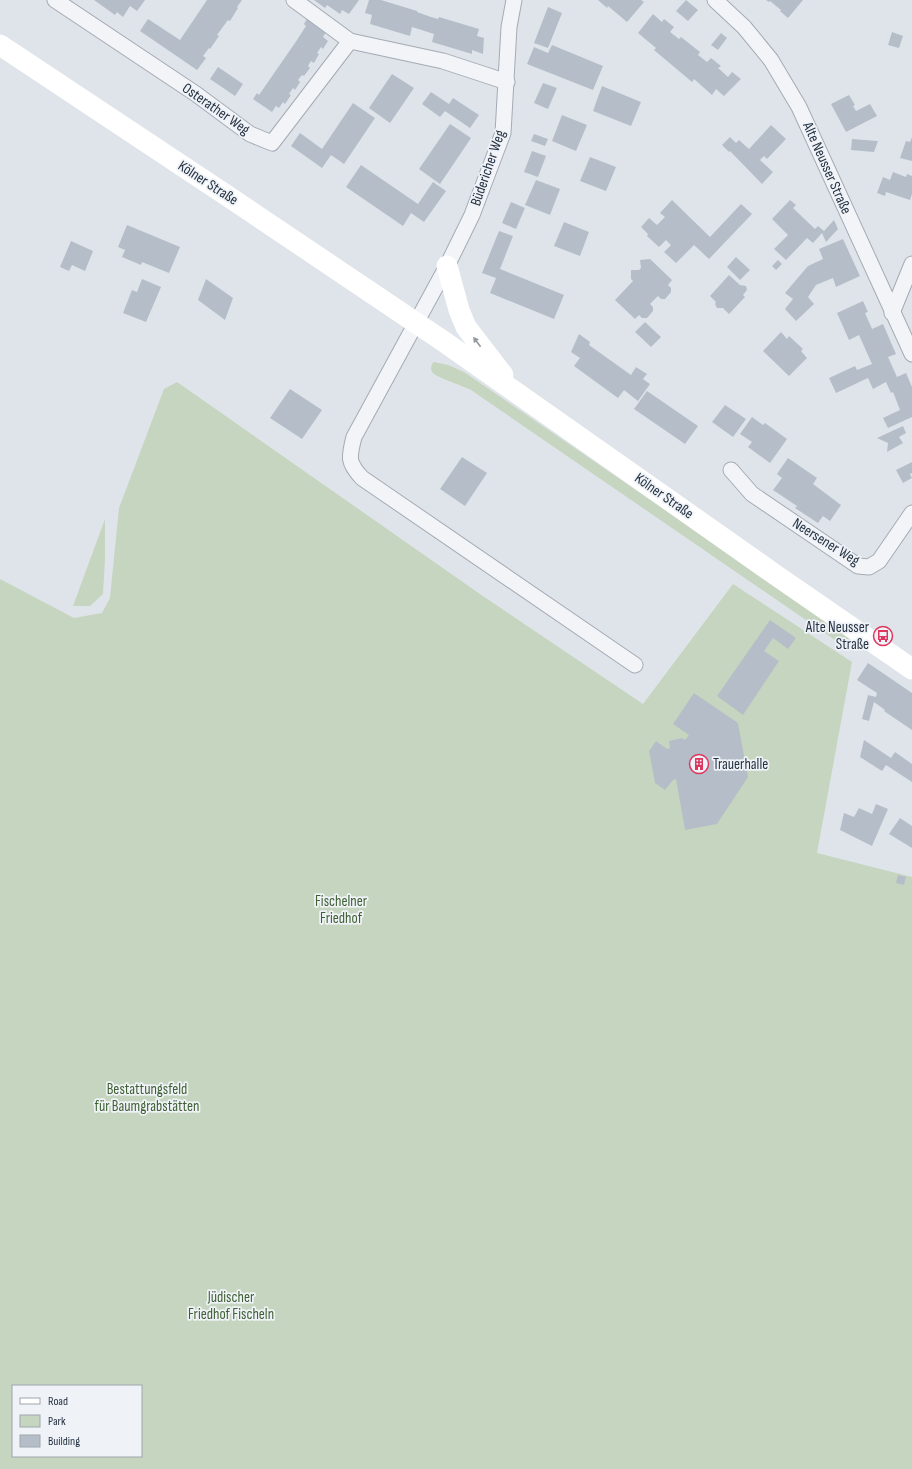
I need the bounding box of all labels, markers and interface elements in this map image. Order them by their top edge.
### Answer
street label: Osterather Weg [178,79,254,139]
street label: Alte Neusser Straße [798,118,856,217]
street label: Büdericher Weg [466,128,510,208]
street label: Kölner Straße [174,157,242,209]
one-way arrow [473,337,481,348]
street label: Kölner Straße [631,469,697,523]
street label: Neersener Weg [789,514,863,570]
place label: Alte Neusser Straße [805,618,870,654]
bus stop icon: Alte Neusser Straße [872,625,894,647]
building icon: Trauerhalle [688,753,710,775]
place label: Trauerhalle [713,755,768,774]
park label: Fischelner Friedhof [315,892,368,928]
park label: Bestattungsfeld für Baumgrabstätten [95,1080,199,1116]
park label: Jüdischer Friedhof Fischeln [188,1288,274,1324]
legend [12,1385,142,1457]
text: Road [48,1394,68,1409]
text: Park [48,1414,66,1429]
text: Building [48,1434,80,1449]

